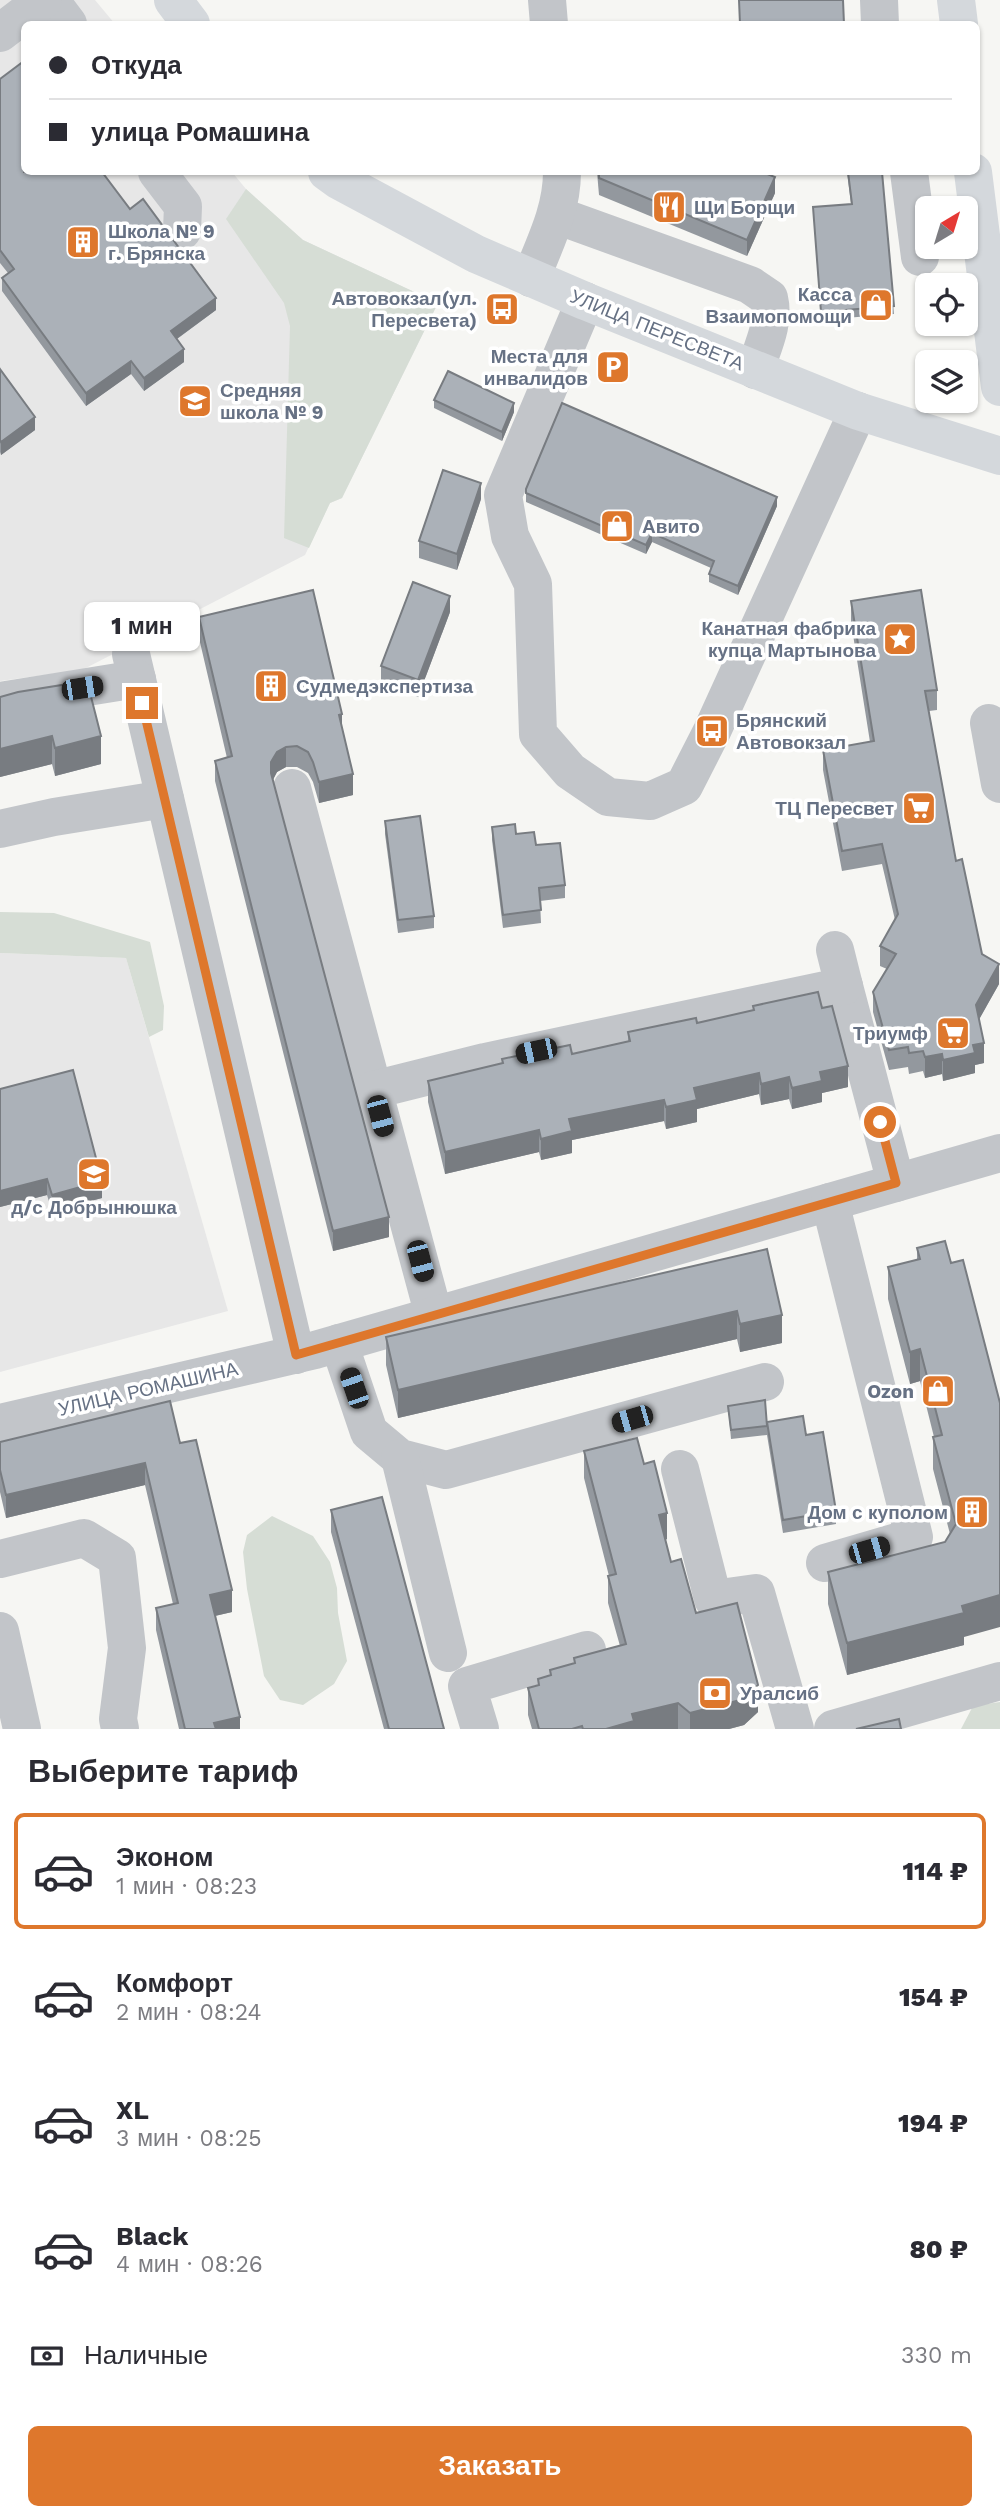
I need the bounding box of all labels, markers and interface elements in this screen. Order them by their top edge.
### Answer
text: Откуда [91,50,182,80]
text: улица Ромашина [91,117,309,147]
restaurant icon: Щи Борщи [650,188,688,226]
place label: Щи Борщи [694,196,795,219]
north arrow [915,196,978,259]
map controls [915,196,978,413]
place label: Школа № 9 г. Брянска [108,220,215,265]
building icon: Школа № 9 г. Брянска [64,223,102,261]
button: locate [915,273,978,336]
place label: Касса Взаимопомощи [705,283,852,328]
street label: УЛИЦА ПЕРЕСВЕТА [567,285,747,375]
shop icon: Касса Взаимопомощи [857,286,895,324]
place label: Автовокзал(ул. Пересвета) [331,287,477,332]
bus stop icon: Автовокзал(ул. Пересвета) [483,290,521,328]
place label: Места для инвалидов [484,345,588,390]
parking icon: Места для инвалидов [594,348,632,386]
button: layers [915,350,978,413]
place label: Средняя школа № 9 [220,379,324,424]
school or university icon: Средняя школа № 9 [176,382,214,420]
shop icon: Авито [598,507,636,545]
place label: Авито [642,515,700,538]
callout: 1 мин [84,602,200,650]
text: 1 мин [111,613,173,640]
place label: Канатная фабрика купца Мартынова [701,617,876,662]
place icon: Канатная фабрика купца Мартынова [881,620,919,658]
building icon: Судмедэкспертиза [252,667,290,705]
car [60,674,105,702]
place label: Судмедэкспертиза [296,675,473,698]
route end [126,687,158,719]
place label: Брянский Автовокзал [736,709,846,754]
bus stop icon: Брянский Автовокзал [693,712,731,750]
supermarket icon: ТЦ Пересвет [900,789,938,827]
place label: ТЦ Пересвет [775,797,894,820]
supermarket icon: Триумф [934,1014,972,1052]
place label: Триумф [853,1022,928,1045]
car [514,1036,559,1066]
car [365,1093,396,1139]
route start [864,1106,896,1138]
school or university icon: д/с Добрынюшка [75,1155,113,1193]
place label: д/с Добрынюшка [11,1196,177,1219]
car [405,1238,436,1284]
street label: УЛИЦА РОМАШИНА [56,1357,240,1421]
car [338,1365,371,1411]
shop icon: Ozon [919,1372,957,1410]
place label: Ozon [867,1380,914,1403]
car [609,1403,656,1435]
building icon: Дом с куполом [953,1493,991,1531]
place label: Дом с куполом [807,1501,948,1524]
car [846,1534,893,1566]
bank icon: Уралсиб [696,1674,734,1712]
place label: Уралсиб [740,1682,819,1705]
text: Выберите тариф [28,1752,299,1790]
icon: car [32,1840,95,1903]
text: Эконом [116,1842,214,1872]
text: 114 ₽ [902,1856,968,1886]
text: 1 мин · 08:23 [116,1873,257,1900]
icon: car [32,1966,95,2029]
text: Комфорт [116,1968,233,1998]
text: 154 ₽ [899,1982,968,2012]
text: 2 мин · 08:24 [116,1999,262,2026]
icon: car [32,2092,95,2155]
text: XL [116,2095,149,2125]
text: 194 ₽ [898,2108,968,2138]
text: 3 мин · 08:25 [116,2125,262,2152]
icon: car [32,2218,95,2281]
text: Black [116,2221,188,2251]
text: 80 ₽ [909,2234,968,2264]
text: 4 мин · 08:26 [116,2251,263,2278]
icon: cash [28,2337,66,2375]
text: Наличные [84,2340,208,2370]
text: 330 m [901,2342,972,2369]
button: Заказать [28,2426,972,2506]

